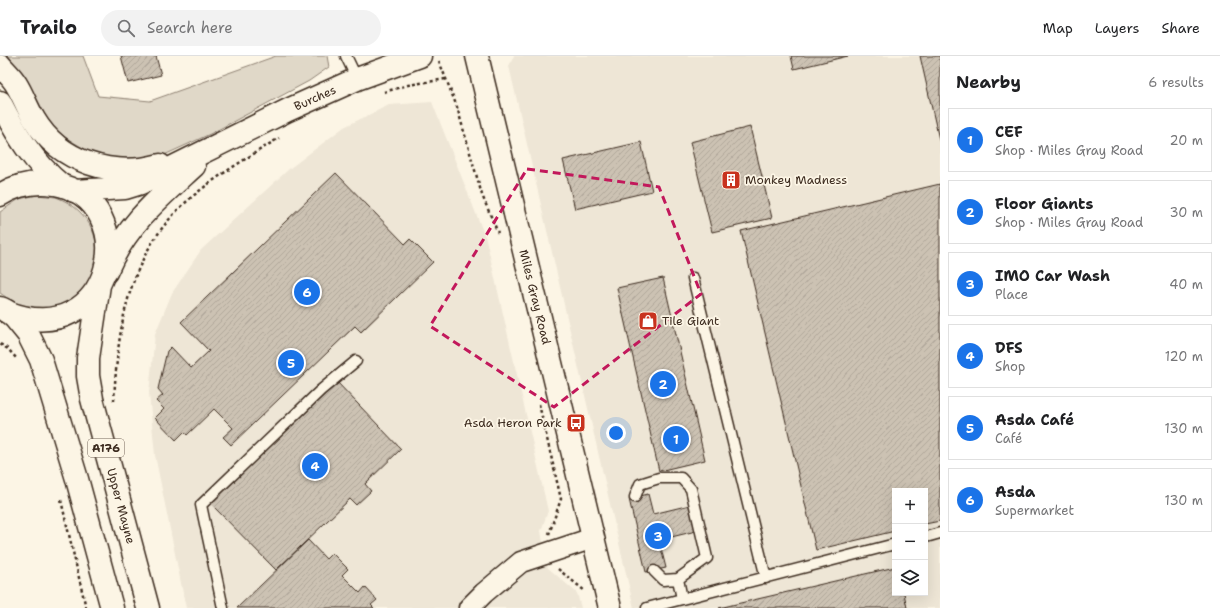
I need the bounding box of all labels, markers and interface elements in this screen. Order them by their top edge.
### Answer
search box [101,10,381,46]
text: Trailo [20,15,77,40]
icon: search [115,17,137,39]
text: Search here [147,18,233,38]
text: Map [1043,19,1073,37]
text: Layers [1095,19,1139,37]
text: Share [1161,19,1200,37]
text: Nearby [956,71,1021,93]
text: 6 results [1148,74,1204,91]
street label: Burches [291,82,339,114]
text: CEF [995,122,1023,142]
text: 1 [967,132,973,149]
text: 20 m [1170,132,1203,149]
text: Shop · Miles Gray Road [995,142,1143,159]
building icon: Monkey Madness [720,169,742,191]
place label: Monkey Madness [745,172,847,188]
text: Floor Giants [995,194,1093,214]
text: 2 [965,204,975,221]
text: 30 m [1169,204,1203,221]
text: Shop · Miles Gray Road [995,214,1143,231]
street label: Miles Gray Road [515,248,555,347]
text: IMO Car Wash [995,266,1110,286]
text: 3 [965,276,975,293]
text: 40 m [1169,276,1203,293]
pin: 6 [294,277,320,307]
text: Place [995,286,1028,303]
shop icon: Tile Giant [637,310,659,332]
place label: Tile Giant [662,313,719,329]
text: DFS [995,338,1023,358]
pin: 5 [278,348,304,378]
text: 4 [965,348,975,365]
text: 120 m [1165,348,1203,365]
text: Shop [995,358,1025,375]
pin: 2 [650,369,676,399]
text: Asda Café [995,410,1074,430]
bus stop icon: Asda Heron Park [565,412,587,434]
place label: Asda Heron Park [464,415,562,431]
text: 5 [966,420,974,437]
text: 130 m [1165,420,1203,437]
your location [606,423,626,443]
pin: 1 [663,424,689,454]
text: Café [995,430,1022,447]
road number: A176 [88,439,124,457]
pin: 4 [302,451,328,481]
street label: Upper Mayne [103,466,139,546]
text: Asda [995,482,1035,502]
map controls [892,488,928,596]
button: + [892,488,928,524]
text: 6 [965,492,975,509]
text: 130 m [1165,492,1203,509]
text: Supermarket [995,502,1074,519]
pin: 3 [645,521,671,551]
button: − [892,524,928,560]
button: layers [892,560,928,596]

